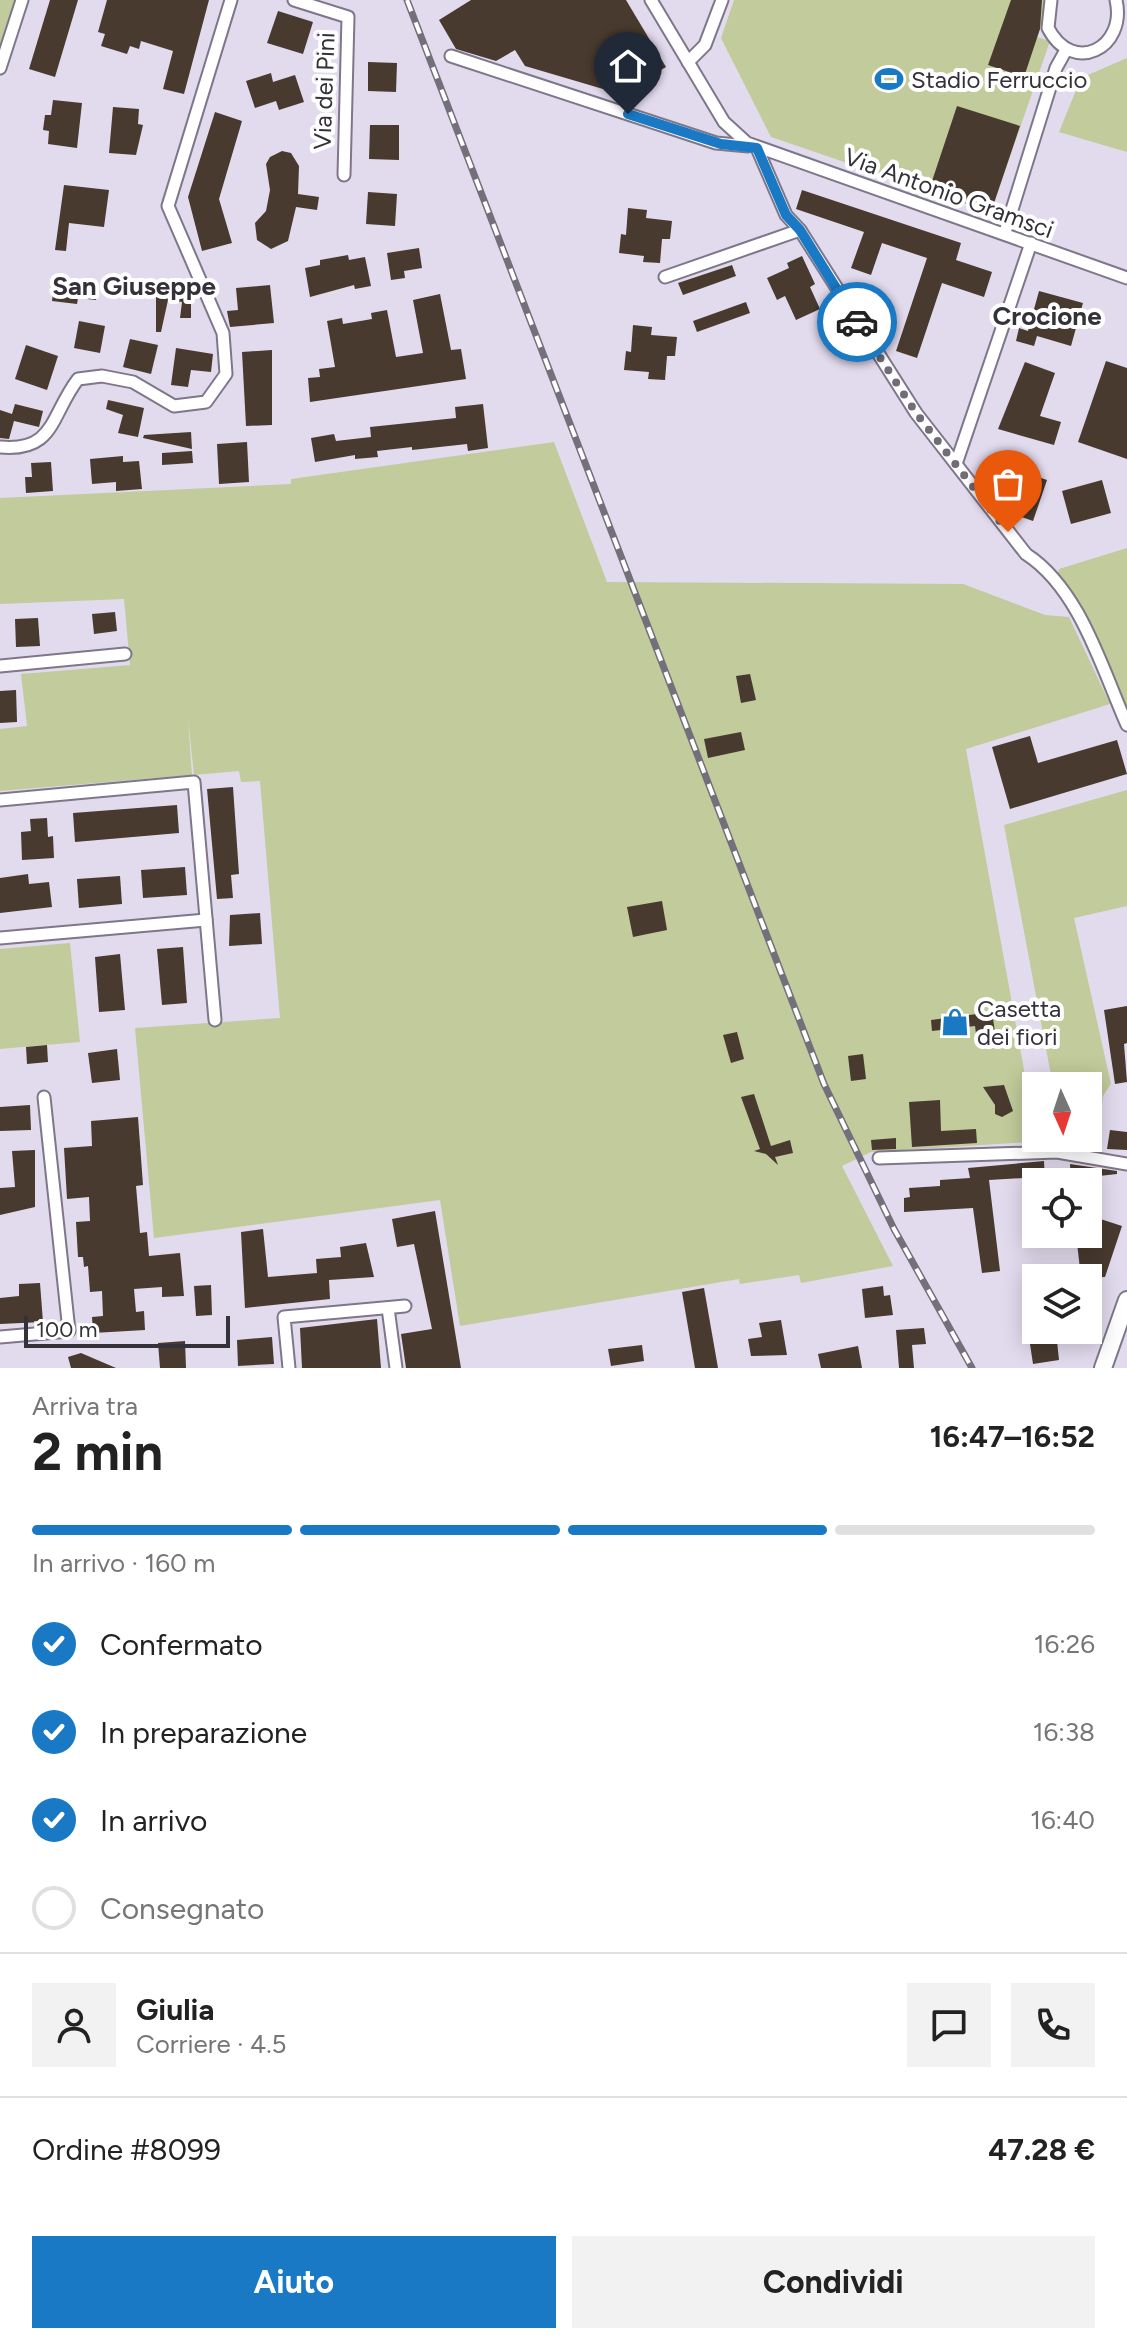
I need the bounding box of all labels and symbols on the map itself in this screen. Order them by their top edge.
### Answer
street label: Via dei Pini [307,32,341,150]
pin [594,32,662,114]
sports icon: Stadio Ferruccio [874,64,904,94]
place label: Stadio Ferruccio [911,65,1088,94]
street label: Via Antonio Gramsci [840,142,1058,244]
district label: San Giuseppe [52,270,216,302]
courier [817,282,897,362]
district label: Crocione [992,300,1102,332]
pin [974,450,1042,532]
place label: Casetta dei fiori [977,994,1061,1051]
shop icon: Casetta dei fiori [940,1007,970,1037]
north arrow [1022,1072,1102,1152]
scale bar [24,1312,230,1348]

